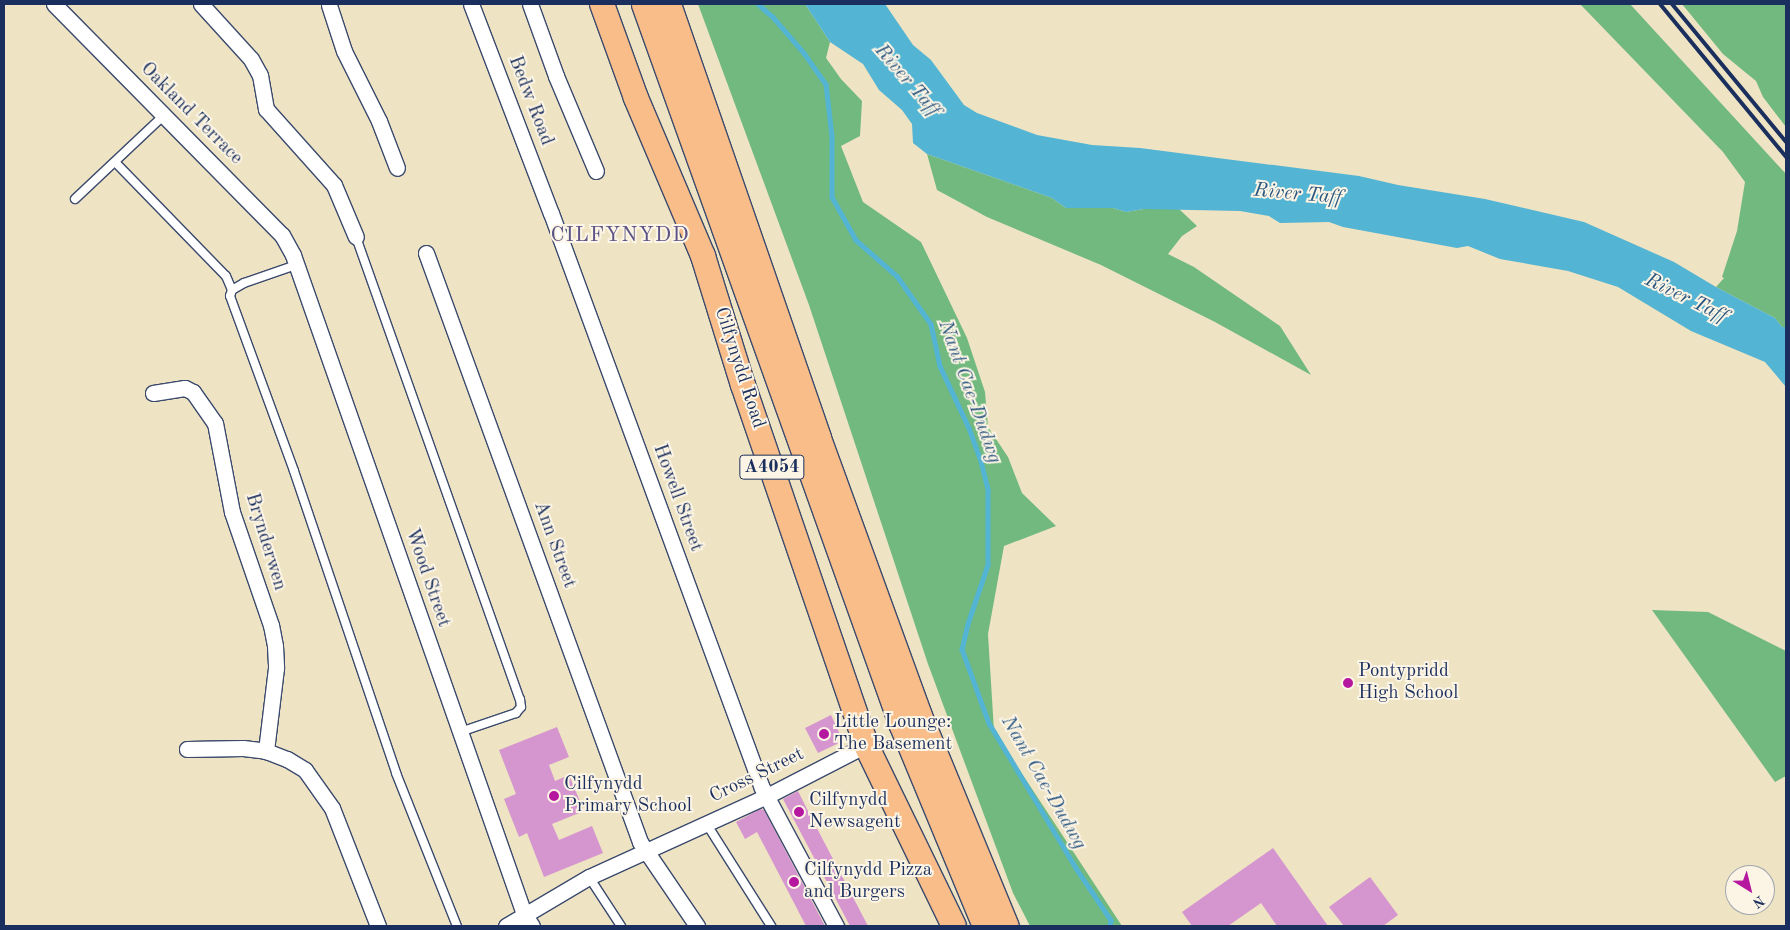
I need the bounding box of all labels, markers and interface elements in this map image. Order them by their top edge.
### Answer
water label: River Taff [869,40,945,122]
street label: Bedw Road [502,53,558,149]
street label: Oakland Terrace [135,58,247,170]
water label: River Taff [1253,179,1343,211]
district label: CILFYNYDD [549,223,691,249]
water label: River Taff [1641,269,1731,329]
street label: Cilfynydd Road [709,304,769,432]
water label: Nant Cae-Dudwg [932,317,1006,467]
street label: Howell Street [647,441,707,555]
road number: A4054 [738,452,806,482]
street label: Brynderwen [239,491,291,593]
street label: Ann Street [528,498,580,592]
street label: Wood Street [399,526,455,630]
place label: Pontypridd High School [1358,661,1458,705]
marker: Pontypridd High School [1342,677,1354,689]
place label: Little Lounge: The Basement [834,712,952,756]
water label: Nant Cae-Dudwg [995,712,1091,854]
marker: Little Lounge: The Basement [818,728,830,740]
street label: Cross Street [706,743,808,809]
place label: Cilfynydd Primary School [564,774,692,818]
marker: Cilfynydd Primary School [548,790,560,802]
place label: Cilfynydd Newsagent [809,790,901,834]
marker: Cilfynydd Newsagent [793,806,805,818]
place label: Cilfynydd Pizza and Burgers [804,860,932,904]
north arrow [1725,865,1775,915]
marker: Cilfynydd Pizza and Burgers [788,876,800,888]
text: N [1750,893,1767,910]

